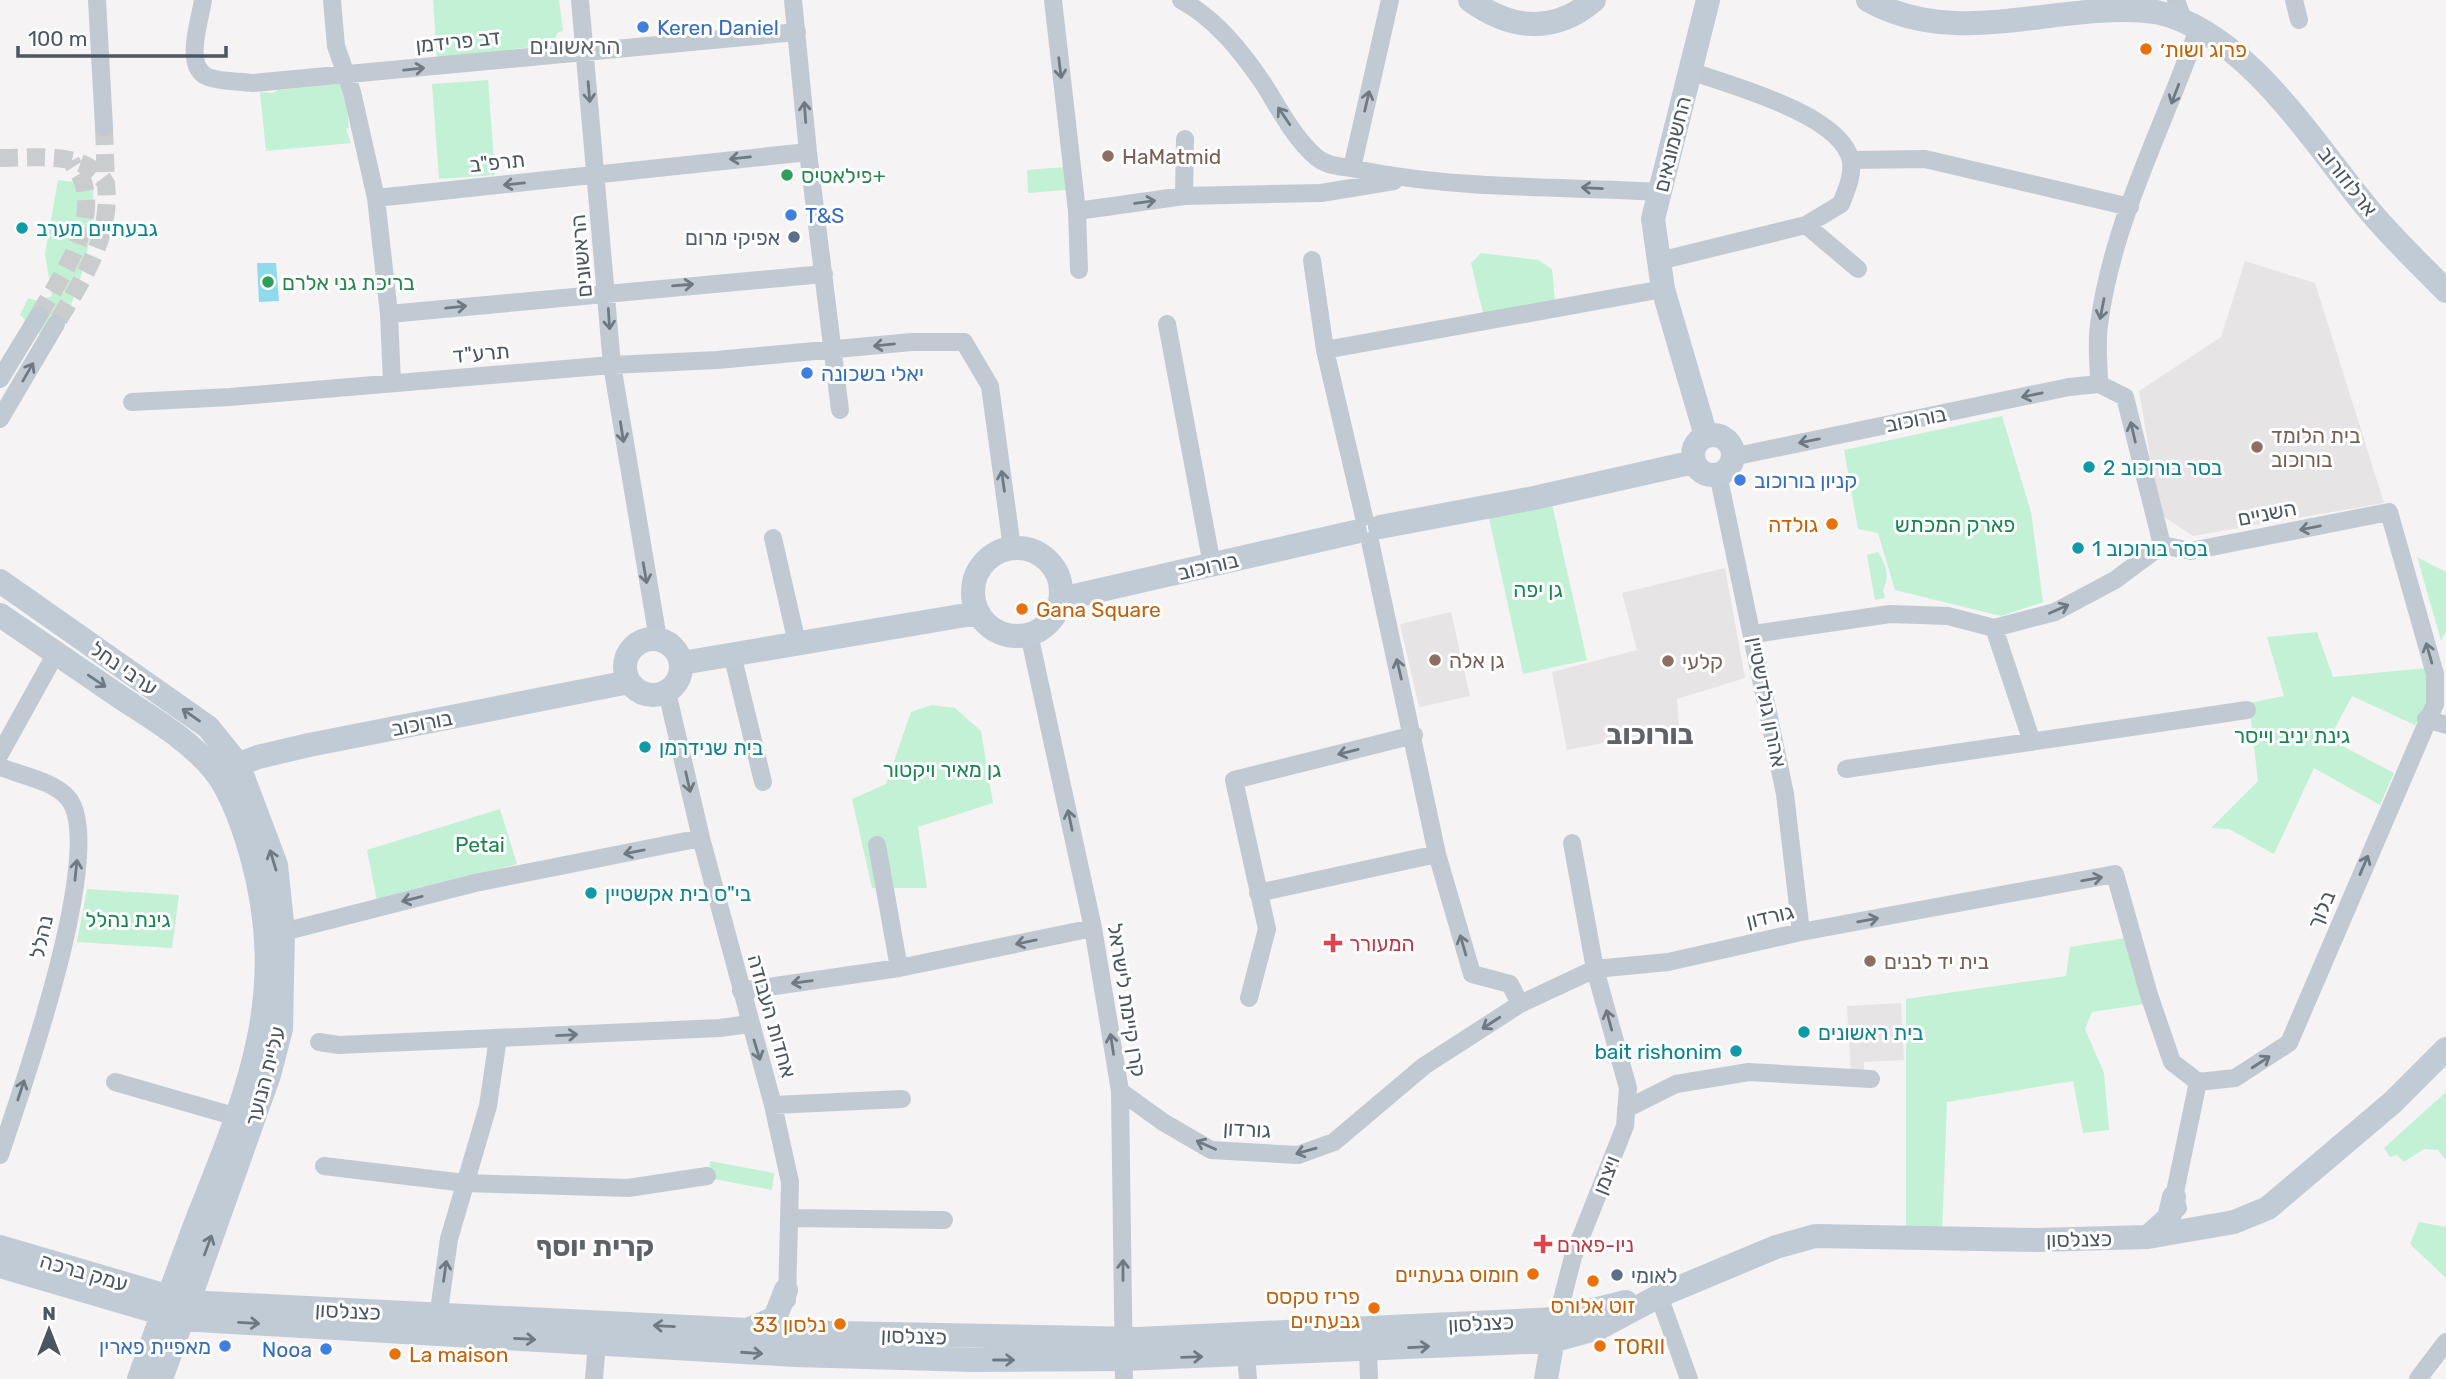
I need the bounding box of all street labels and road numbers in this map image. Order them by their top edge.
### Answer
street label: דב פרידמן [414,24,502,58]
street label: החשמונאים [1648,93,1696,195]
street label: ארלוזורוב [2313,141,2383,221]
street label: תרפ"ב [468,147,526,177]
street label: הראשונים [565,213,597,299]
street label: תרע"ד [452,338,510,368]
street label: בורוכוב [1883,401,1949,437]
street label: השניים [2236,495,2298,531]
street label: בורוכוב [1175,547,1241,585]
street label: אהרון גולדשטיין [1742,635,1792,769]
street label: ערבי נחל [85,636,163,700]
street label: בורוכוב [389,705,455,741]
street label: בלוך [2302,887,2340,933]
street label: גורדון [1744,898,1796,934]
street label: נהלל [24,913,58,961]
street label: קרן קיימת לישראל [1102,921,1152,1079]
street label: אחדות העבודה [742,951,802,1081]
street label: עליית הנוער [240,1023,290,1129]
street label: גורדון [1222,1115,1272,1143]
street label: ויצמן [1587,1152,1625,1198]
street label: כצנלסון [2046,1226,2112,1252]
street label: עמק ברכה [37,1248,131,1296]
street label: כצנלסון [314,1297,382,1325]
street label: כצנלסון [1447,1309,1515,1337]
street label: כצנלסון [881,1322,947,1350]

